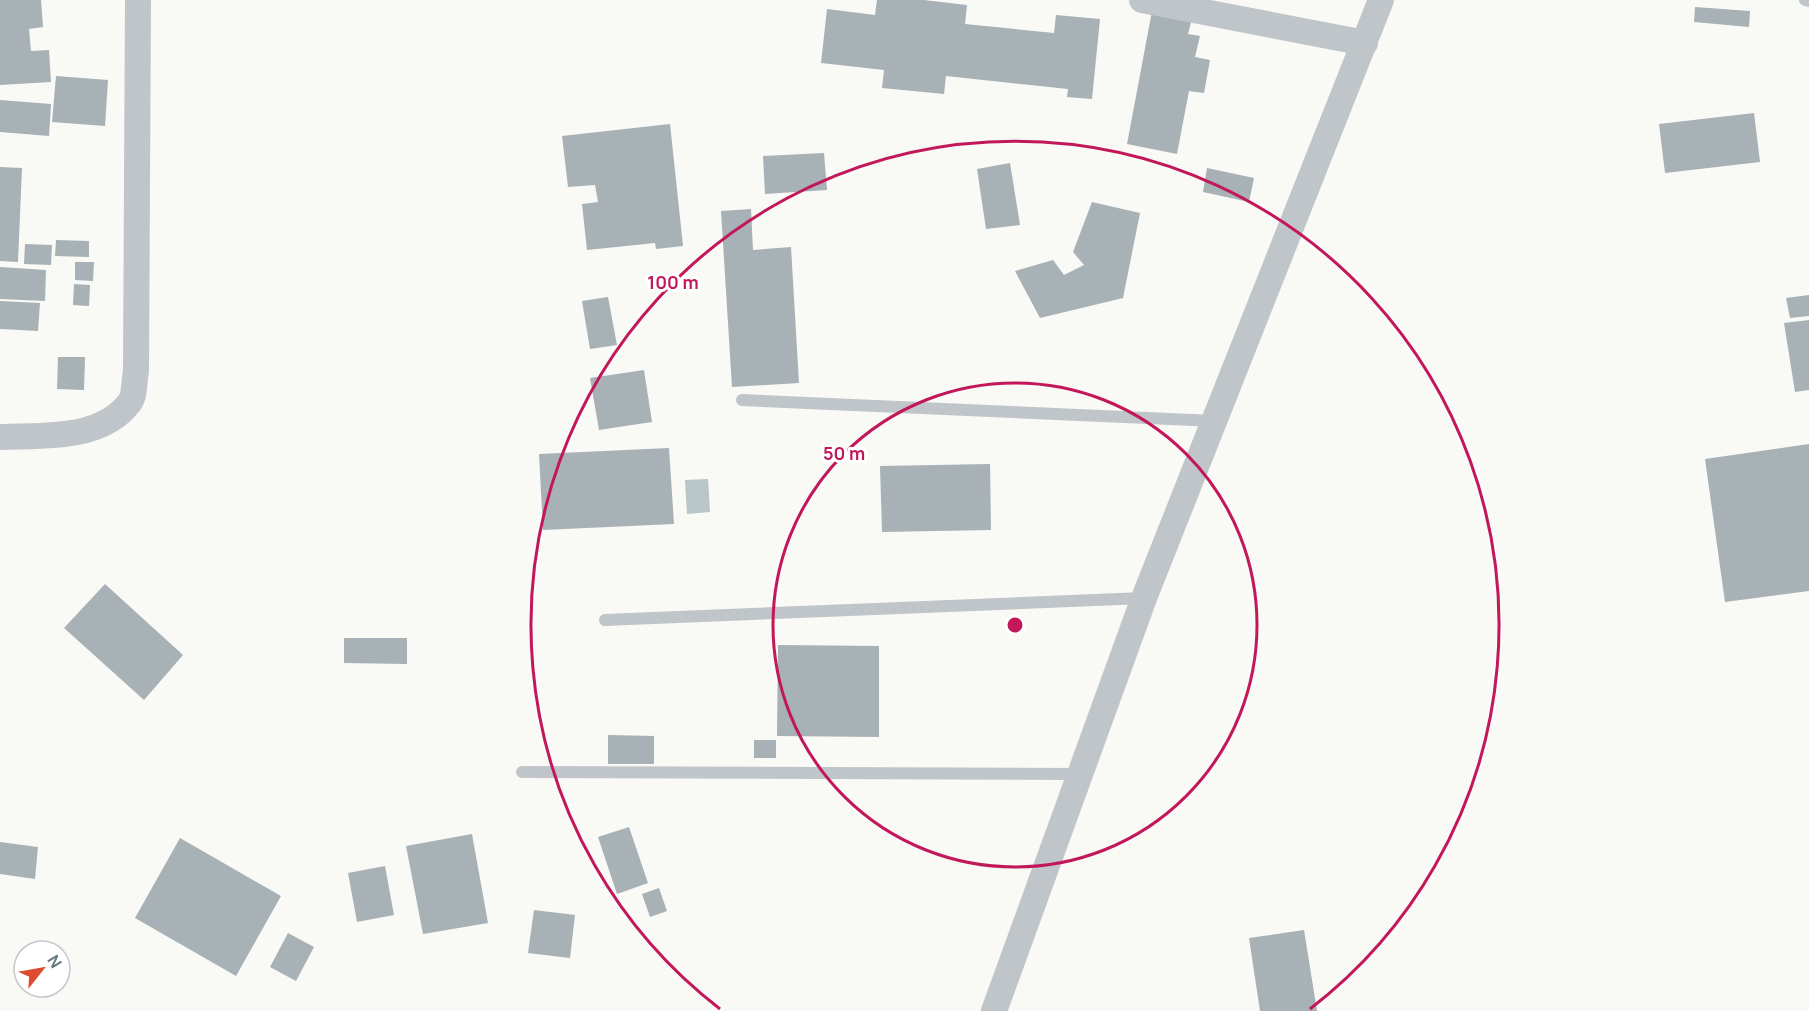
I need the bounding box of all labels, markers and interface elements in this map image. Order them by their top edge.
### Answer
text: 100 m [647,270,699,294]
text: 50 m [823,441,865,465]
centre of rings [1005,615,1025,635]
north arrow [12,939,72,999]
text: N [42,951,67,972]

